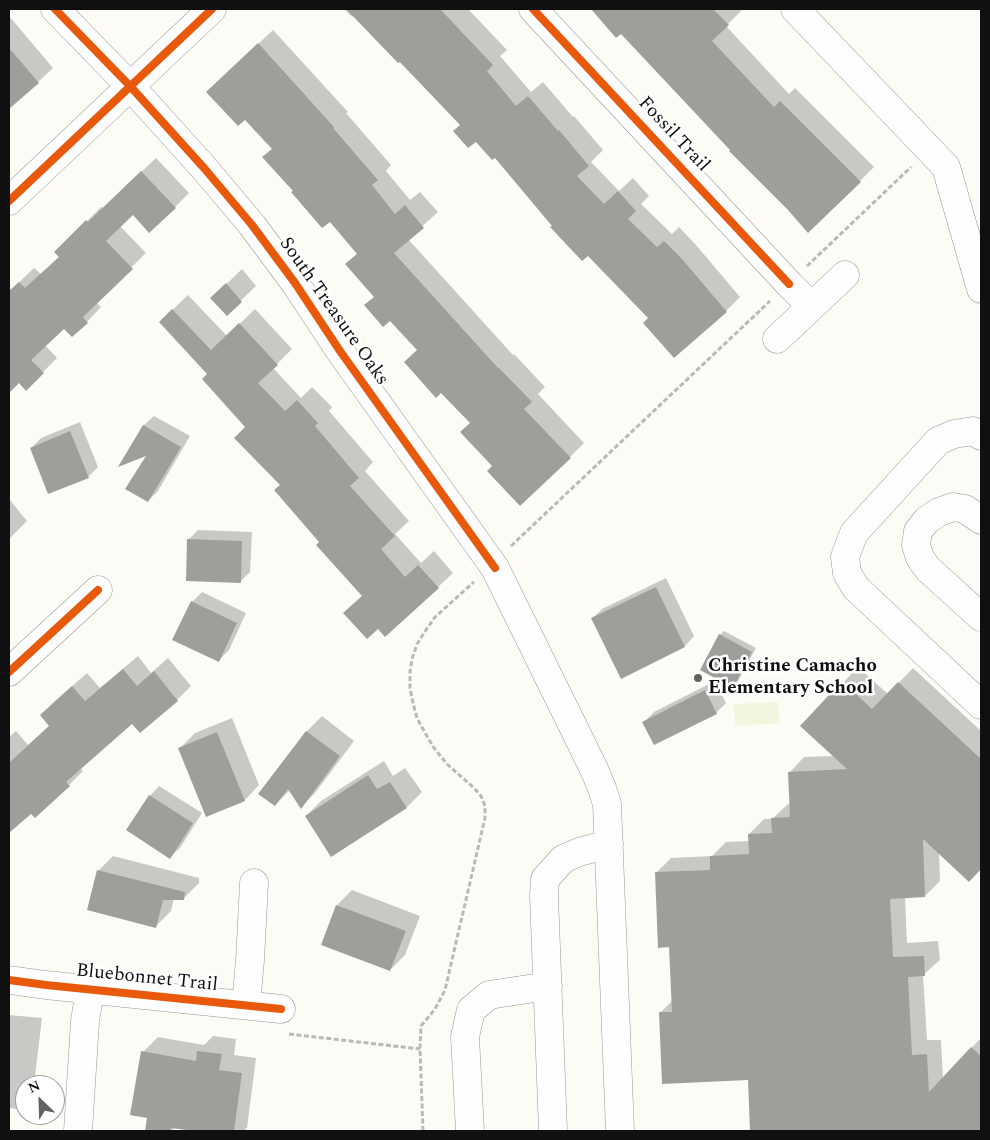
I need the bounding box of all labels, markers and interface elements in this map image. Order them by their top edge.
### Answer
street label: Fossil Trail [632,93,714,177]
street label: South Treasure Oaks [273,234,393,390]
place label: Christine Camacho Elementary School [708,656,877,700]
marker: Christine Camacho Elementary School [692,672,704,684]
street label: Bluebonnet Trail [75,960,219,998]
north arrow [15,1075,65,1125]
text: N [25,1075,44,1099]

